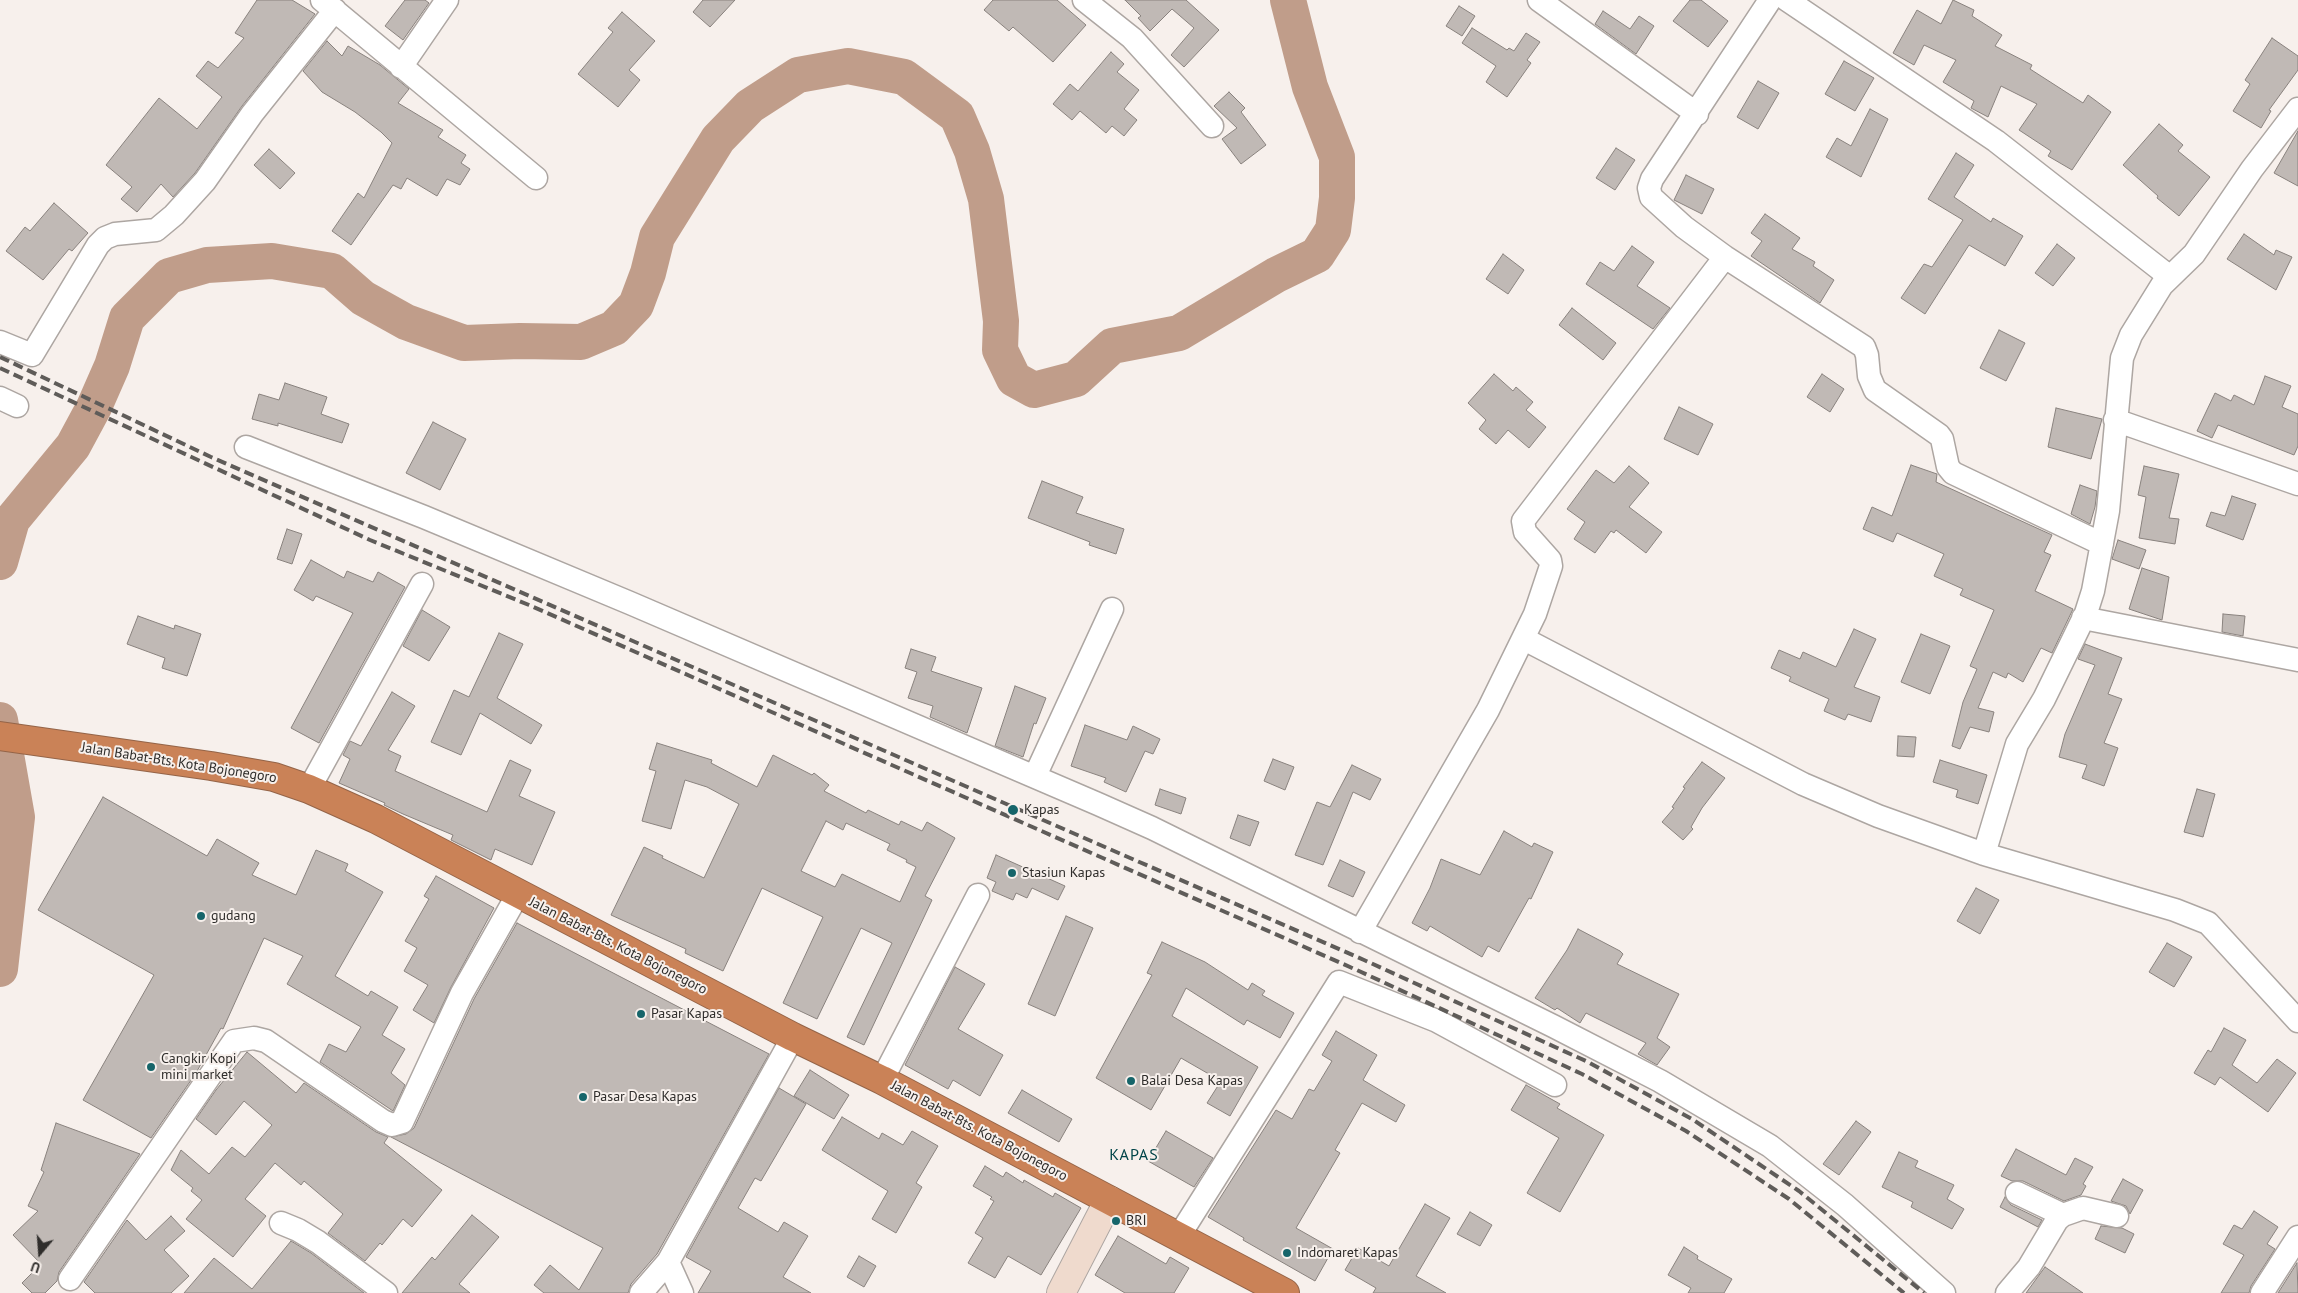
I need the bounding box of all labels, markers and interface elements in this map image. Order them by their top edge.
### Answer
street label: Jalan Babat-Bts. Kota Bojonegoro [80,739,278,787]
place label: Kapas [1024,802,1060,818]
marker: Kapas [1006,803,1020,817]
place label: Stasiun Kapas [1022,865,1105,881]
marker: Stasiun Kapas [1006,867,1018,879]
street label: Jalan Babat-Bts. Kota Bojonegoro [526,894,710,998]
place label: gudang [211,908,256,924]
marker: gudang [195,910,207,922]
place label: Pasar Kapas [651,1006,722,1022]
marker: Pasar Kapas [635,1008,647,1020]
place label: Cangkir Kopi mini market [161,1051,237,1084]
marker: Cangkir Kopi mini market [145,1061,157,1073]
place label: Balai Desa Kapas [1141,1073,1243,1089]
marker: Balai Desa Kapas [1125,1075,1137,1087]
street label: Jalan Babat-Bts. Kota Bojonegoro [888,1077,1070,1185]
place label: Pasar Desa Kapas [593,1089,697,1105]
marker: Pasar Desa Kapas [577,1091,589,1103]
district label: KAPAS [1109,1145,1159,1165]
place label: BRI [1126,1213,1147,1229]
marker: BRI [1110,1215,1122,1227]
north arrow [15,1228,65,1278]
place label: Indomaret Kapas [1297,1245,1398,1261]
marker: Indomaret Kapas [1281,1247,1293,1259]
text: U [28,1257,42,1277]

